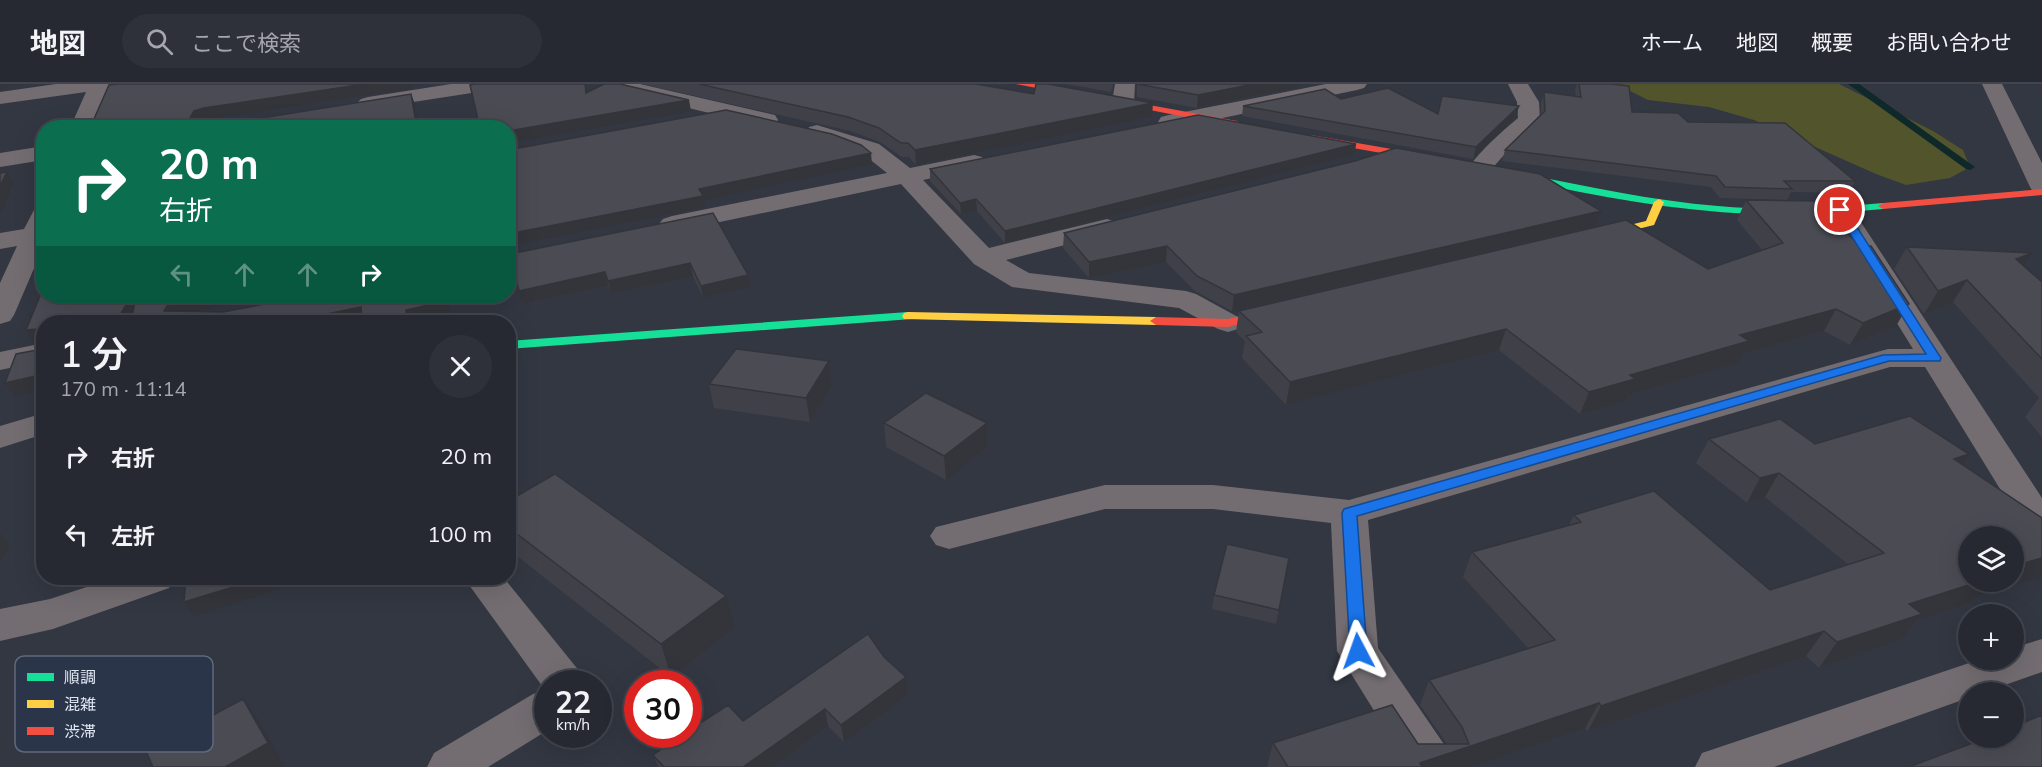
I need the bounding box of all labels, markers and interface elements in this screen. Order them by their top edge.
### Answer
search box [122,14,542,68]
text: 地図 [30,25,86,60]
icon: search [143,25,176,58]
text: ここで検索 [191,29,301,57]
text: ホーム [1641,29,1703,55]
text: 地図 [1736,29,1778,55]
text: 概要 [1811,29,1853,55]
text: お問い合わせ [1886,29,2012,55]
text: 20 m [159,137,259,190]
icon: right [60,144,138,222]
pin [1814,184,1865,235]
text: 右折 [159,193,213,227]
icon: arrive [1823,193,1856,226]
icon: left [165,258,198,291]
icon: ahead [228,258,261,291]
icon: ahead [291,258,324,291]
icon: right [354,258,387,291]
text: 1 分 [60,331,127,376]
button: close [429,335,492,398]
text: 170 m · 11:14 [60,376,186,401]
icon: right [60,440,93,473]
text: 20 m [441,442,492,470]
text: 右折 [111,444,155,472]
icon: left [60,518,93,551]
text: 100 m [427,520,492,548]
text: 左折 [111,522,155,550]
map controls [1958,526,2024,748]
button: layers [1958,526,2024,592]
button: + [1958,604,2024,670]
position arrow [1326,619,1390,683]
legend [15,656,213,752]
text: 順調 [64,667,96,687]
speed limit sign: 30 [624,670,702,748]
button: − [1958,682,2024,748]
text: 22 [555,683,591,721]
text: 混雑 [64,694,96,714]
text: km/h [556,715,590,734]
text: 渋滞 [64,721,96,741]

